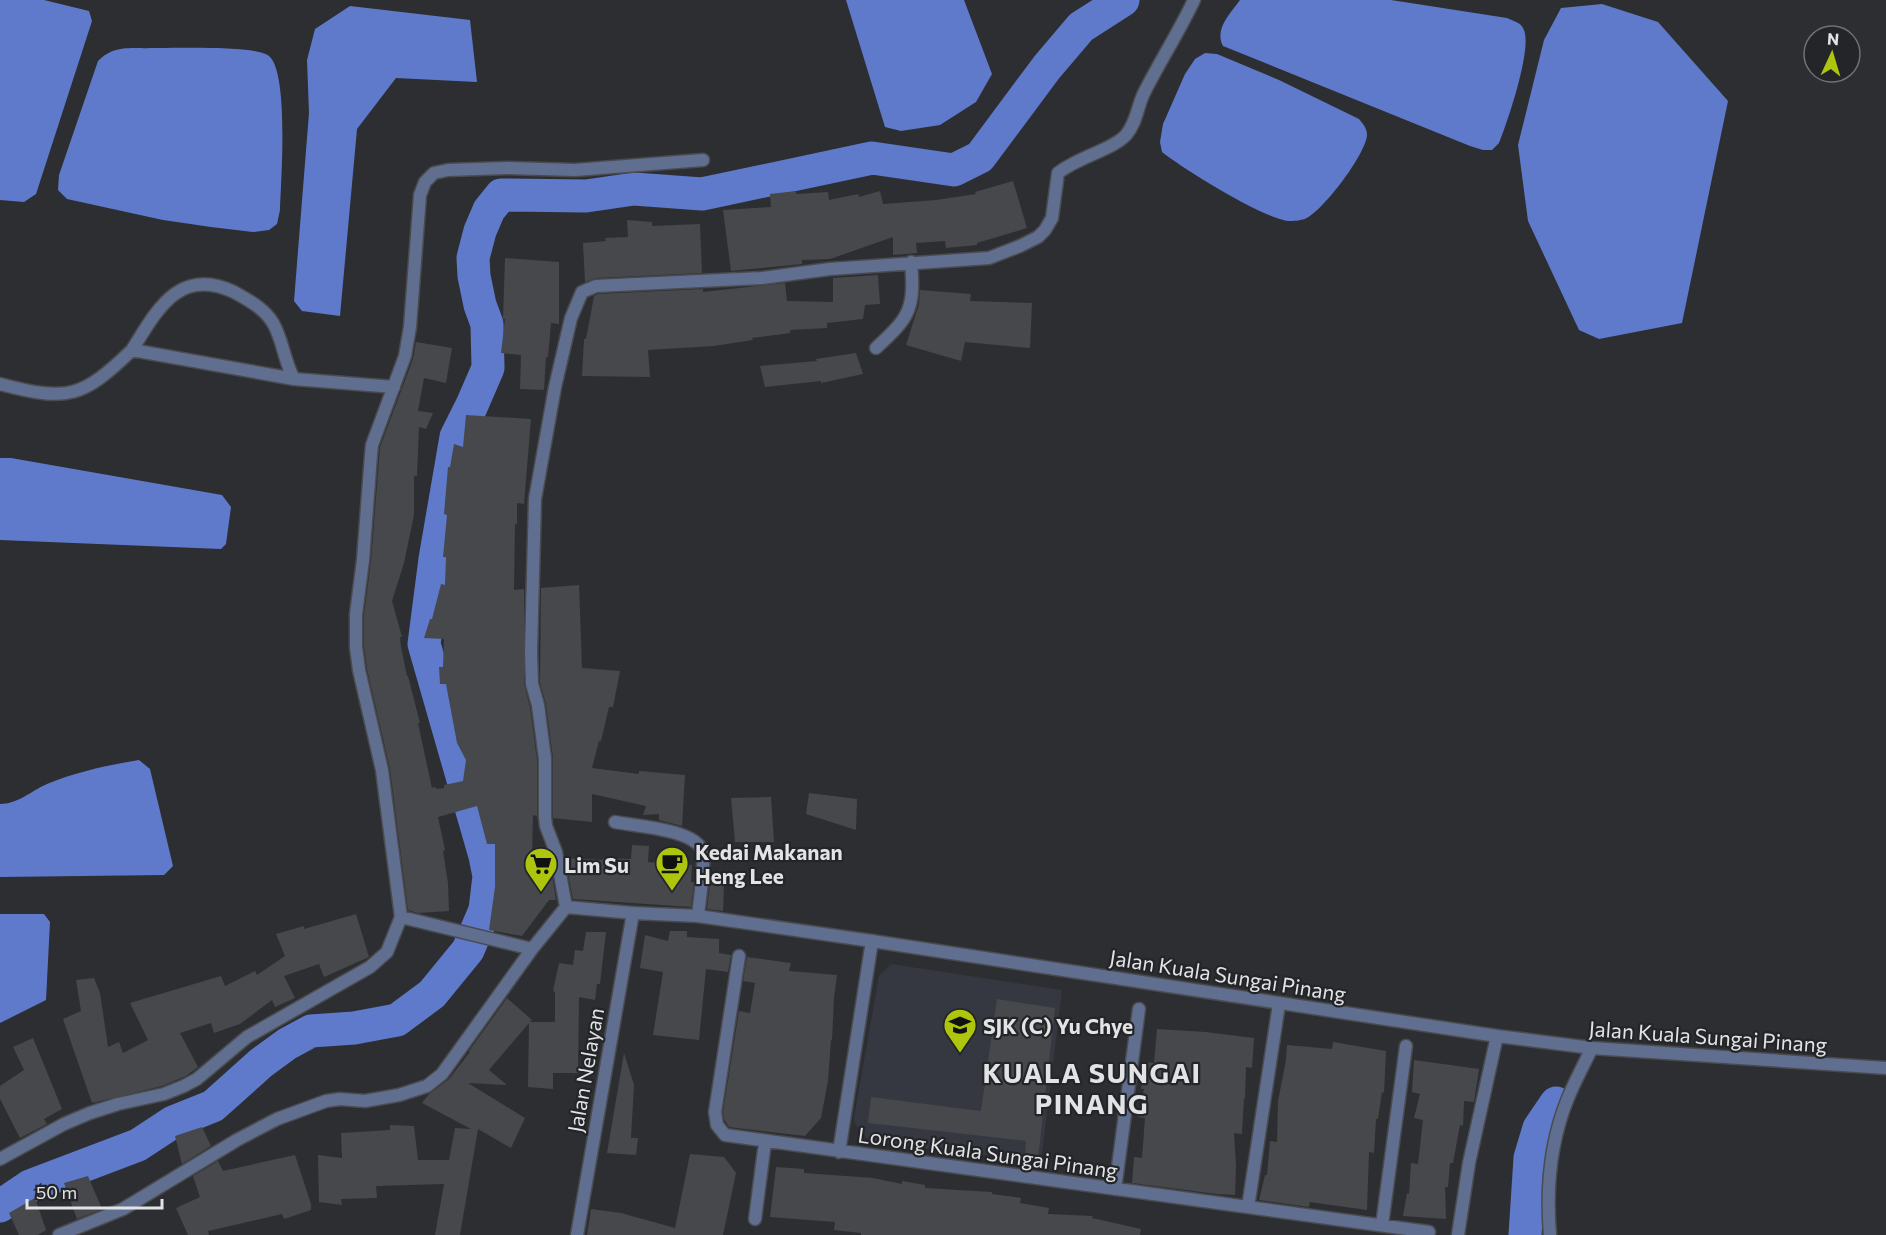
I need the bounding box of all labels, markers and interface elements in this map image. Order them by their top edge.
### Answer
north arrow [1802,24,1862,84]
text: N [1826,29,1840,48]
place label: Kedai Makanan Heng Lee [695,839,843,888]
cafe icon: Kedai Makanan Heng Lee [654,845,690,892]
supermarket icon: Lim Su [523,846,559,893]
place label: Lim Su [564,852,629,877]
street label: Jalan Kuala Sungai Pinang [1108,944,1348,1006]
street label: Jalan Nelayan [562,1006,608,1134]
school or university icon: SJK (C) Yu Chye [942,1007,978,1054]
place label: SJK (C) Yu Chye [983,1013,1133,1038]
street label: Jalan Kuala Sungai Pinang [1588,1015,1828,1057]
district label: KUALA SUNGAI PINANG [982,1056,1202,1120]
street label: Lorong Kuala Sungai Pinang [856,1121,1120,1183]
scale bar [27,1172,162,1210]
text: 50 m [36,1181,77,1203]

